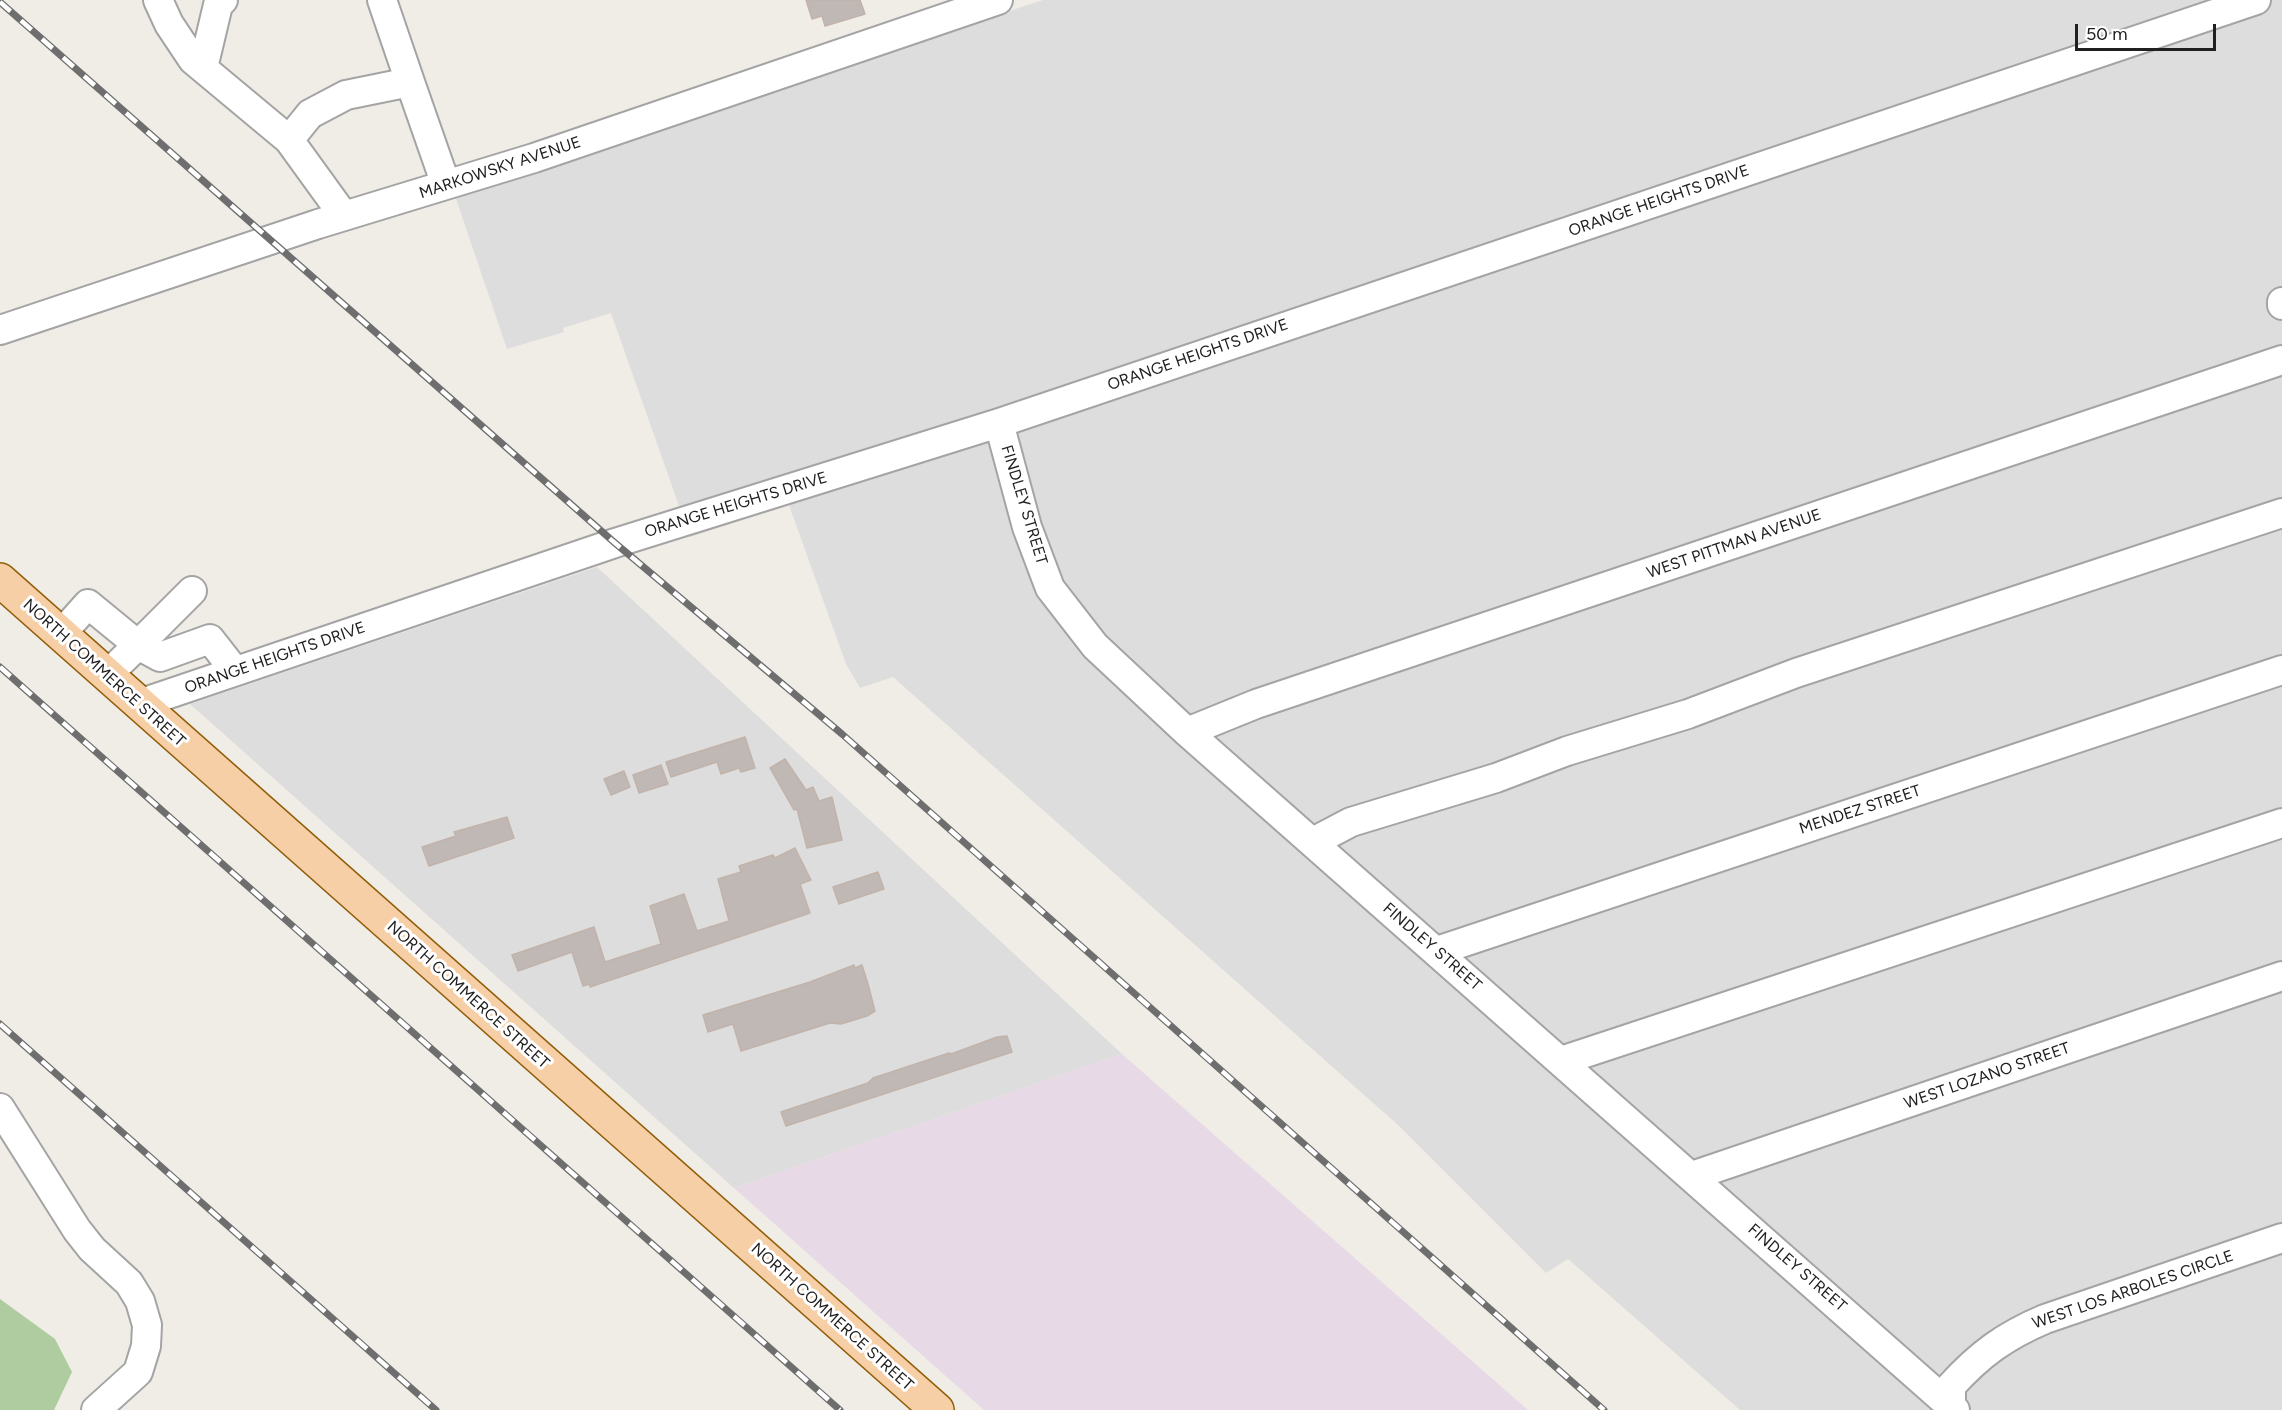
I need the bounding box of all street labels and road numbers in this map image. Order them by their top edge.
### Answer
street label: MARKOWSKY AVENUE [417,133,583,203]
street label: ORANGE HEIGHTS DRIVE [1566,161,1752,241]
street label: ORANGE HEIGHTS DRIVE [1105,315,1291,395]
street label: FINDLEY STREET [997,443,1051,567]
street label: ORANGE HEIGHTS DRIVE [642,468,830,542]
street label: WEST PITTMAN AVENUE [1644,505,1824,583]
street label: NORTH COMMERCE STREET [19,595,189,751]
street label: ORANGE HEIGHTS DRIVE [182,618,368,698]
street label: MENDEZ STREET [1797,781,1923,839]
street label: FINDLEY STREET [1379,899,1485,995]
street label: NORTH COMMERCE STREET [383,917,553,1073]
street label: WEST LOZANO STREET [1902,1039,2072,1113]
street label: FINDLEY STREET [1744,1220,1850,1316]
street label: NORTH COMMERCE STREET [747,1239,917,1395]
street label: WEST LOS ARBOLES CIRCLE [2030,1246,2236,1334]

